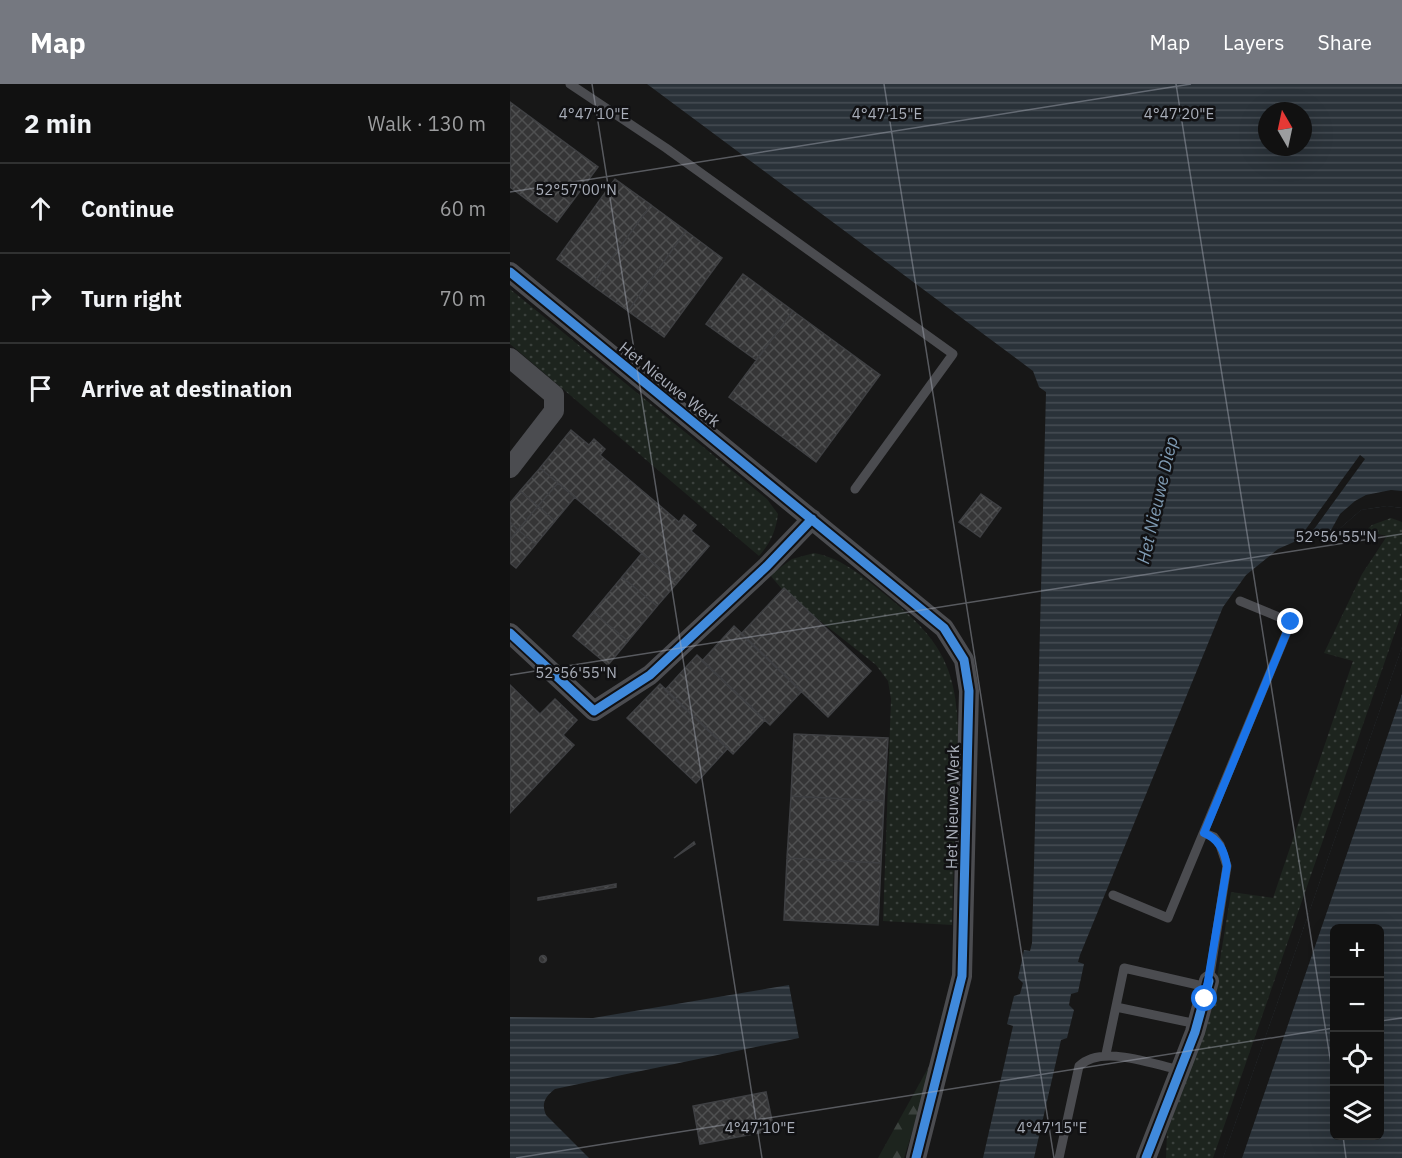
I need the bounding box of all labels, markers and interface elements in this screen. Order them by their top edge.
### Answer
text: Map [30,24,86,61]
text: Map [1150,28,1190,56]
text: Layers [1223,28,1285,56]
text: Share [1318,28,1372,56]
north arrow [1258,102,1312,156]
text: 4°47'10"E [559,104,629,123]
text: 4°47'15"E [852,104,922,123]
text: 4°47'20"E [1144,104,1214,123]
text: 2 min [24,106,92,140]
text: Walk · 130 m [368,110,486,137]
text: 52°57'00"N [535,180,617,199]
icon: ahead [24,192,57,225]
text: Continue [81,194,174,223]
text: 60 m [440,195,486,222]
icon: right [24,282,57,315]
text: Turn right [81,284,182,313]
text: 70 m [440,285,486,312]
street label: Het Nieuwe Werk [615,337,725,431]
icon: arrive [24,372,57,405]
text: Arrive at destination [81,374,292,403]
water label: Het Nieuwe Diep [1131,434,1183,566]
text: 52°56'55"N [1295,527,1377,546]
route end [1277,608,1303,634]
text: 52°56'55"N [535,663,617,682]
street label: Het Nieuwe Werk [941,744,963,869]
map controls [1330,924,1384,1140]
button: + [1330,924,1384,978]
button: − [1330,978,1384,1032]
route start [1191,985,1217,1011]
button: locate [1330,1032,1384,1086]
button: layers [1330,1086,1384,1140]
text: 4°47'10"E [725,1118,795,1137]
text: 4°47'15"E [1017,1118,1087,1137]

